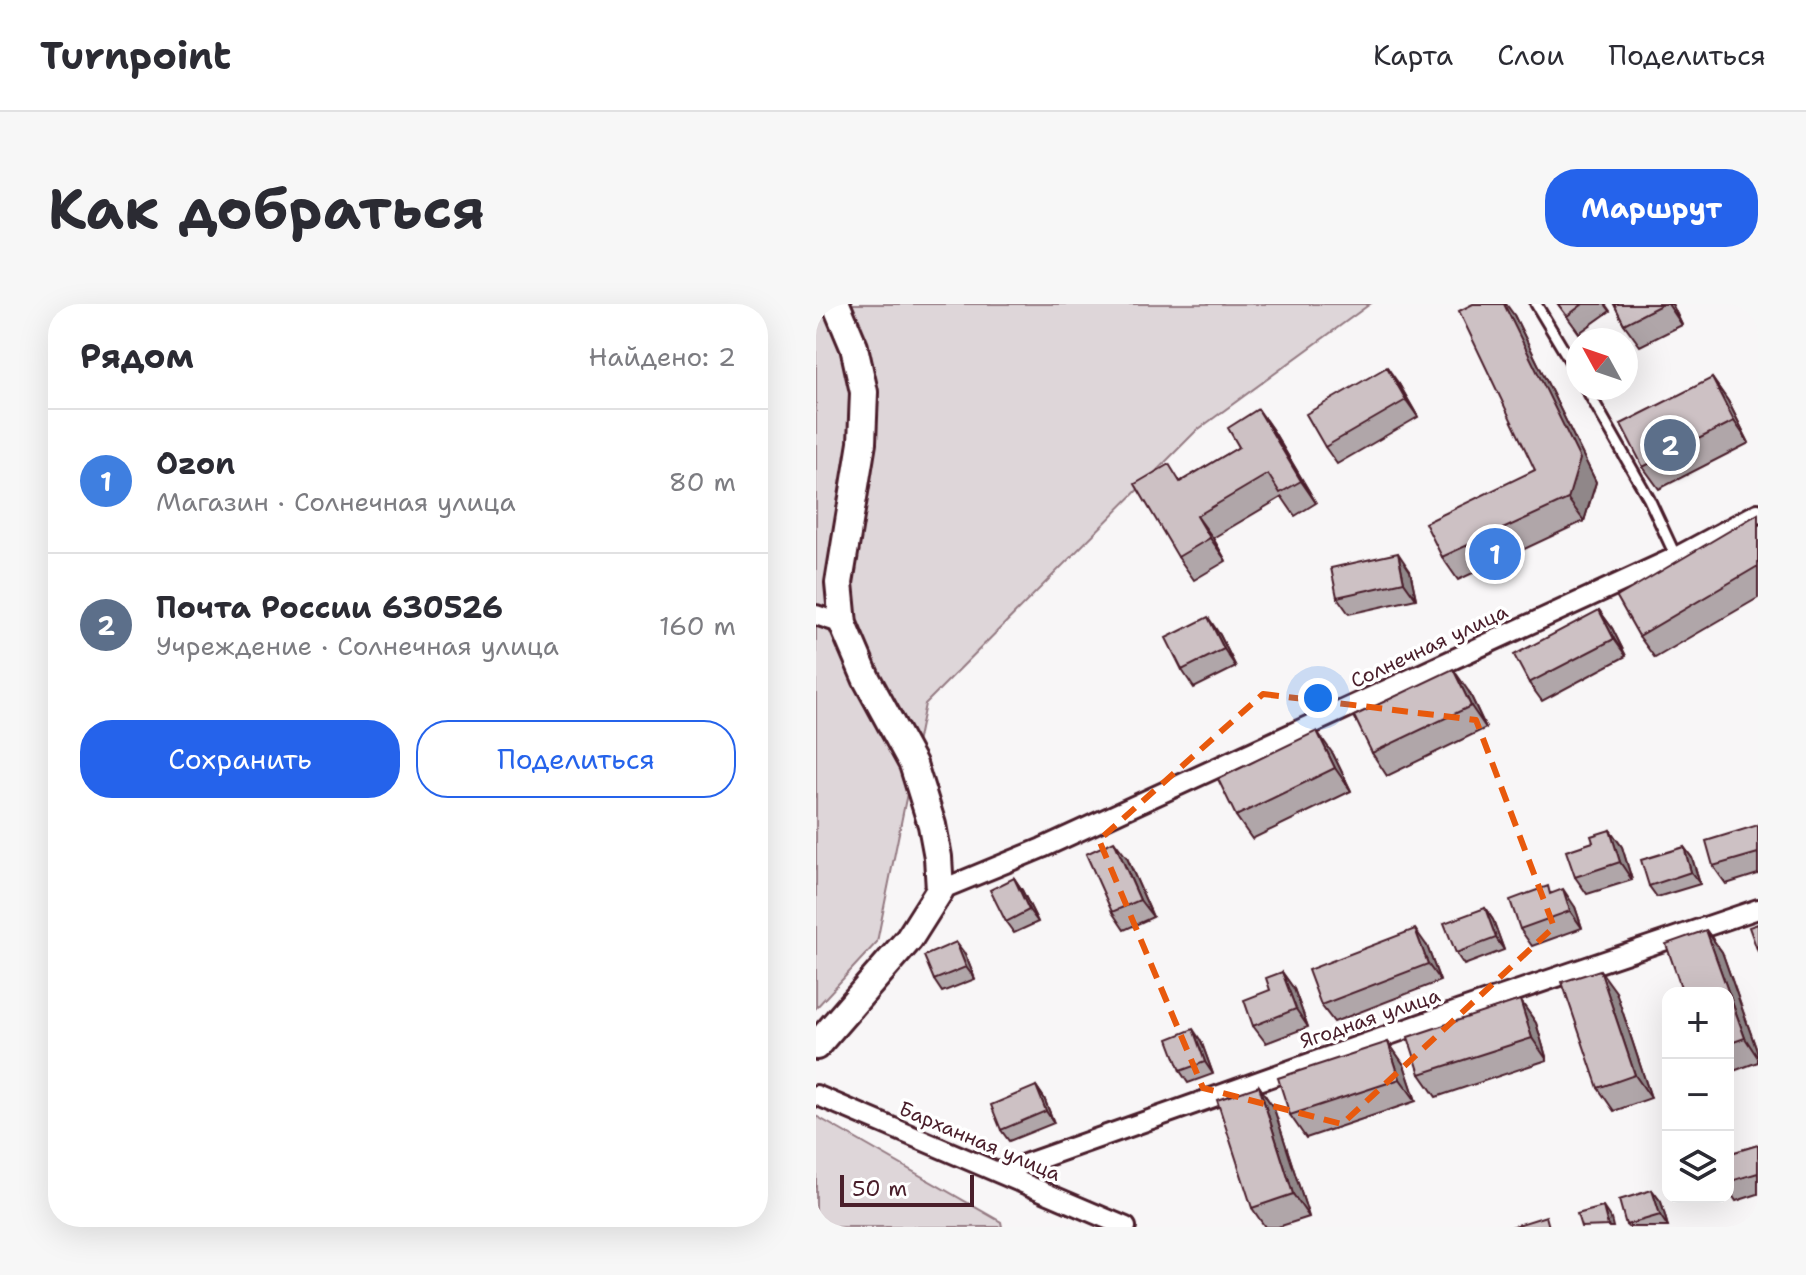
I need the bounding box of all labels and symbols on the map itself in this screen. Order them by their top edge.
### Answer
north arrow [1566,328,1638,400]
pin: 2 [1644,415,1696,475]
pin: 1 [1469,524,1521,584]
street label: Солнечная улица [1346,598,1512,694]
your location [1298,678,1338,718]
street label: Ягодная улица [1297,982,1444,1054]
street label: Барханная улица [895,1095,1065,1187]
scale bar [840,1171,974,1207]

